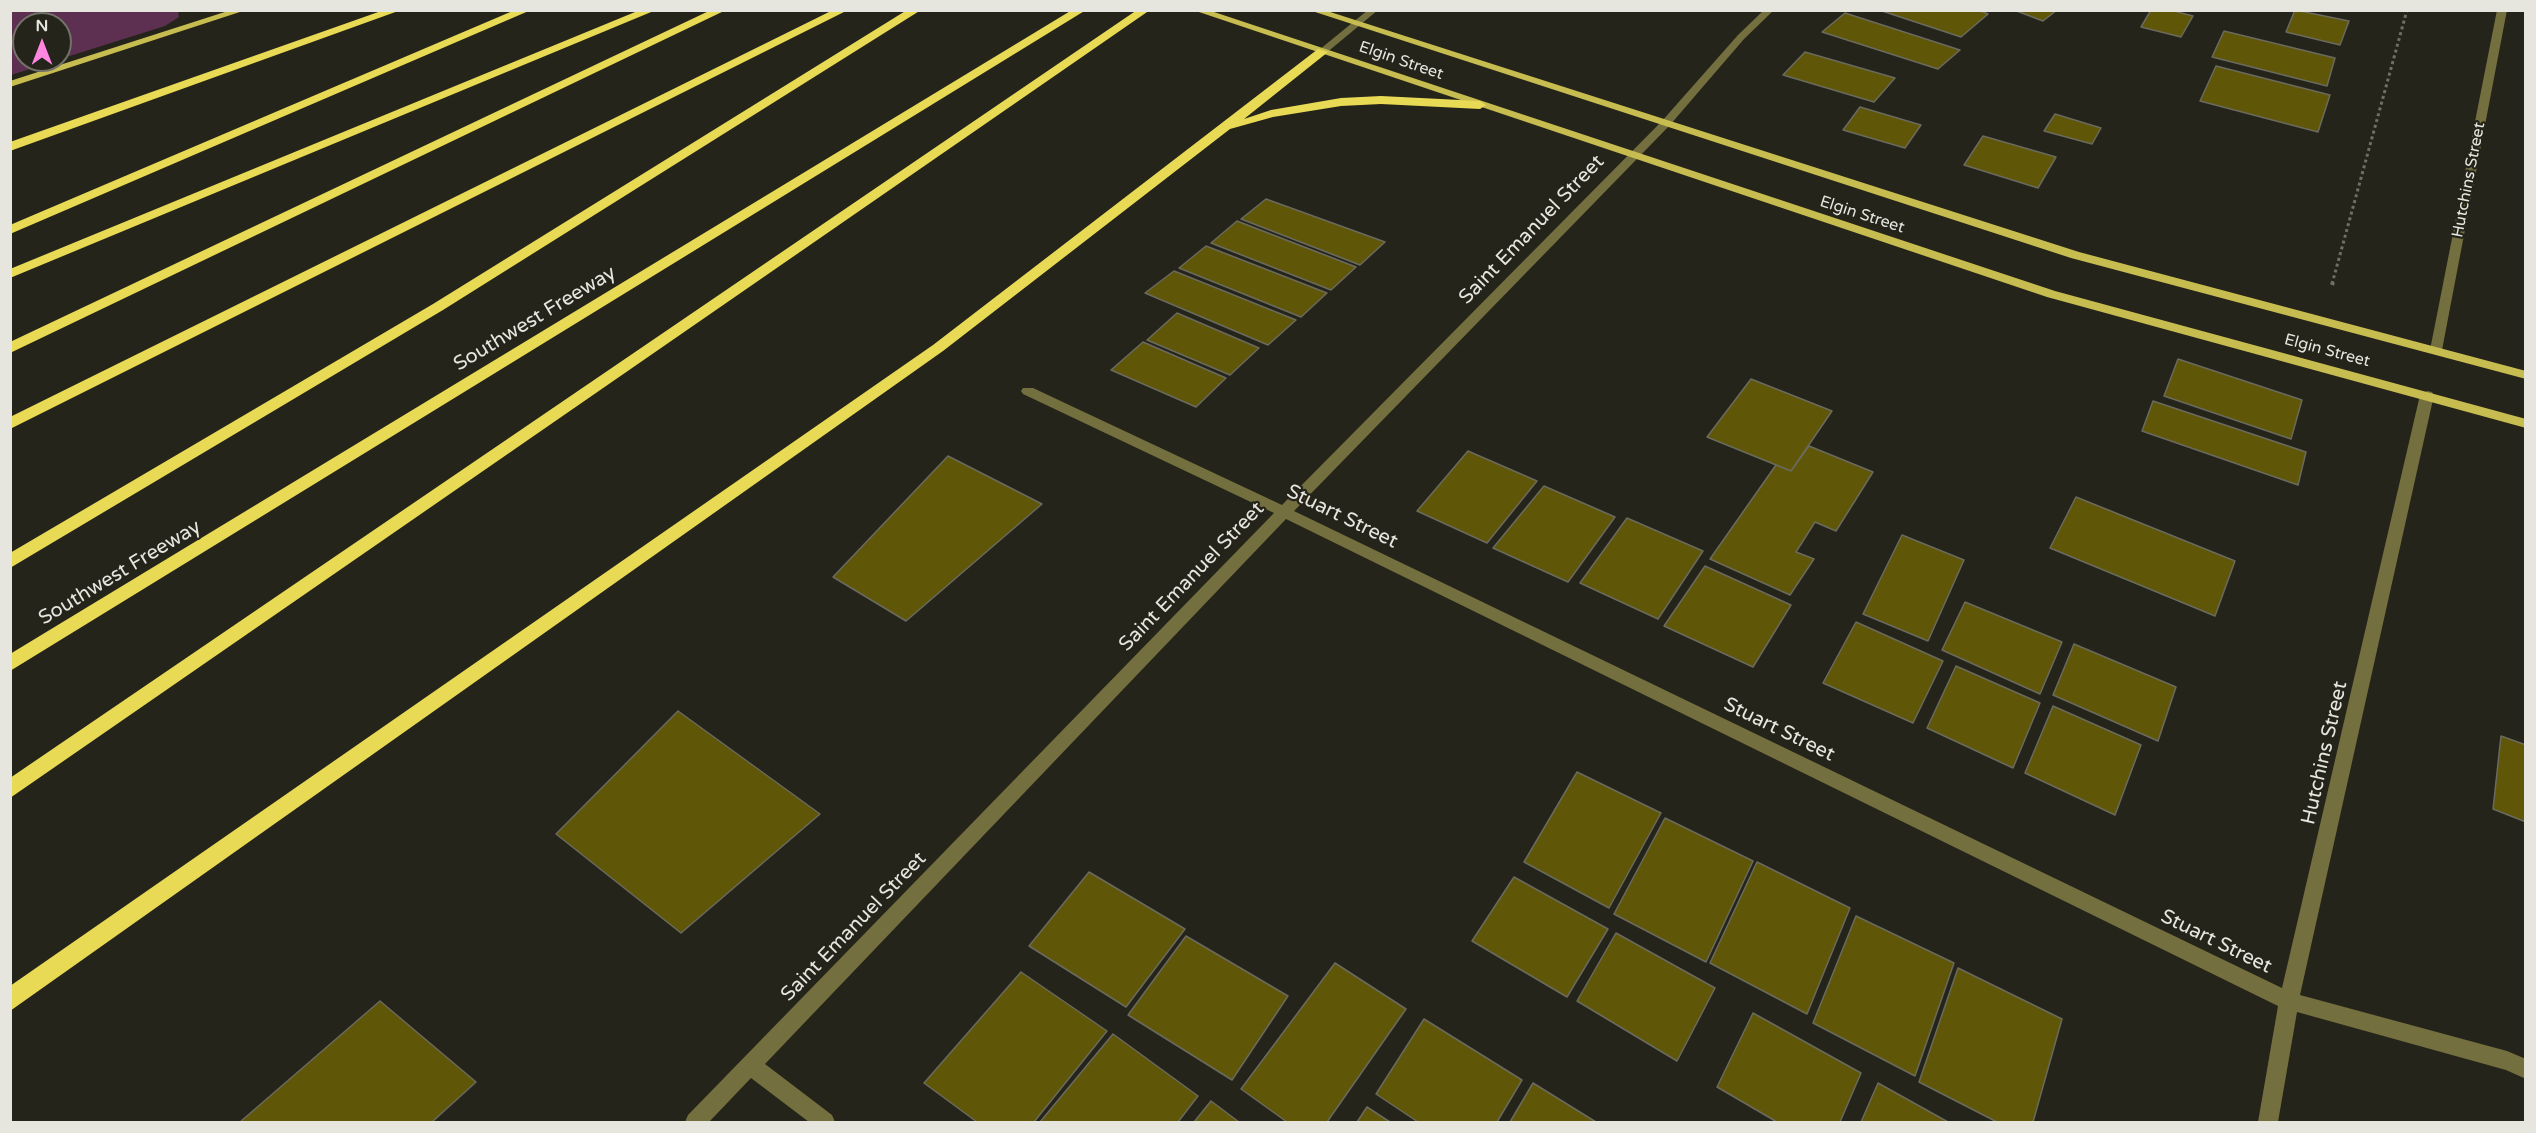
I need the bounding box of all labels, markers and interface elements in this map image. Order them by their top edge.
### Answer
north arrow [12,12,72,72]
text: N [36,16,48,36]
street label: Elgin Street [1356,38,1446,84]
street label: Hutchins Street [2448,121,2490,239]
street label: Saint Emanuel Street [1454,150,1610,310]
street label: Elgin Street [1817,192,1907,238]
street label: Southwest Freeway [450,261,620,377]
street label: Elgin Street [2282,330,2372,372]
street label: Stuart Street [1283,480,1401,554]
street label: Saint Emanuel Street [1114,497,1270,657]
street label: Southwest Freeway [35,515,205,631]
street label: Hutchins Street [2297,679,2353,827]
street label: Stuart Street [1720,693,1838,767]
street label: Saint Emanuel Street [776,847,932,1007]
street label: Stuart Street [2157,905,2275,979]

